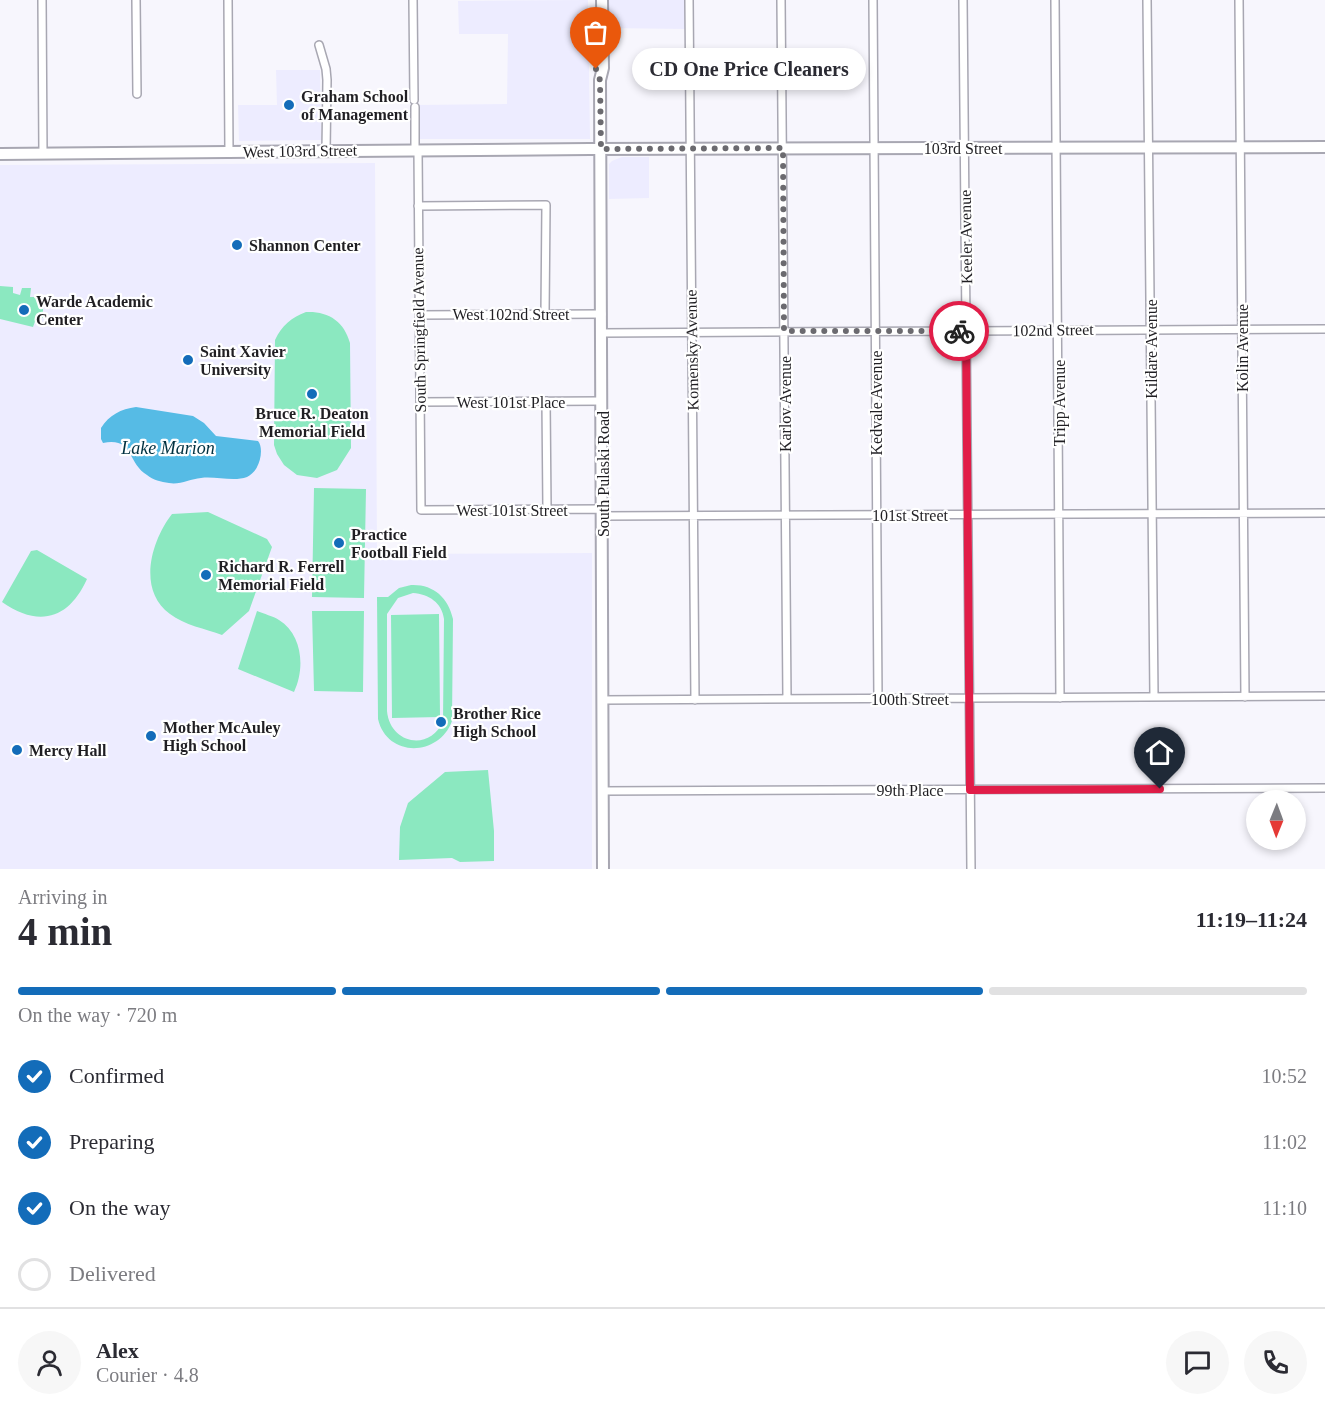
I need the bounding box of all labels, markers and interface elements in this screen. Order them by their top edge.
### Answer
pin [570,7,621,69]
icon: bag [579,16,612,49]
callout: CD One Price Cleaners [632,48,866,90]
text: CD One Price Cleaners [649,58,849,80]
place label: Graham School of Management [301,88,409,124]
marker: Graham School of Management [282,98,296,112]
street label: 103rd Street [924,140,1003,157]
street label: West 103rd Street [243,141,358,160]
street label: Keeler Avenue [957,190,975,284]
place label: Shannon Center [249,237,361,254]
marker: Shannon Center [230,238,244,252]
street label: South Springfield Avenue [409,247,430,413]
street label: Komensky Avenue [682,289,703,411]
place label: Warde Academic Center [36,293,153,328]
street label: Kildare Avenue [1143,299,1160,399]
courier [929,301,989,361]
marker: Warde Academic Center [17,303,31,317]
street label: Kolin Avenue [1234,304,1251,392]
street label: West 102nd Street [453,306,570,323]
icon: bike [943,315,976,348]
street label: 102nd Street [1012,321,1094,339]
place label: Saint Xavier University [200,343,286,379]
street label: Kedvale Avenue [868,351,885,456]
marker: Saint Xavier University [181,353,195,367]
street label: Karlov Avenue [777,356,794,452]
street label: Tripp Avenue [1051,360,1069,446]
marker: Bruce R. Deaton Memorial Field [305,387,319,401]
street label: West 101st Place [457,394,565,411]
place label: Bruce R. Deaton Memorial Field [255,405,369,440]
street label: South Pulaski Road [595,411,612,537]
water label: Lake Marion [120,438,215,458]
street label: West 101st Street [456,502,568,519]
street label: 101st Street [872,507,949,524]
place label: Practice Football Field [351,526,447,561]
marker: Practice Football Field [332,536,346,550]
place label: Richard R. Ferrell Memorial Field [218,558,345,593]
marker: Richard R. Ferrell Memorial Field [199,568,213,582]
street label: 100th Street [871,691,949,708]
place label: Brother Rice High School [453,705,541,741]
marker: Brother Rice High School [434,715,448,729]
place label: Mother McAuley High School [163,719,280,755]
pin [1134,727,1185,789]
marker: Mother McAuley High School [144,729,158,743]
icon: home [1143,736,1176,769]
place label: Mercy Hall [29,742,107,760]
marker: Mercy Hall [10,743,24,757]
street label: 99th Place [876,782,944,799]
north arrow [1246,790,1306,850]
map controls [1246,790,1306,850]
text: Arriving in [18,886,107,908]
text: 11:19–11:24 [1196,907,1307,932]
text: 4 min [18,910,112,953]
text: On the way · 720 m [18,1004,177,1026]
icon: check [18,1060,51,1093]
text: Confirmed [69,1063,164,1088]
text: 10:52 [1261,1065,1307,1087]
icon: check [18,1126,51,1159]
text: Preparing [69,1129,155,1154]
text: 11:02 [1262,1131,1307,1153]
icon: check [18,1192,51,1225]
text: On the way [69,1195,170,1220]
text: 11:10 [1262,1197,1307,1219]
text: Delivered [69,1261,156,1286]
button: person [18,1331,81,1394]
button: chat [1166,1331,1229,1394]
button: phone [1244,1331,1307,1394]
text: Alex [96,1338,139,1363]
text: Courier · 4.8 [96,1364,199,1386]

